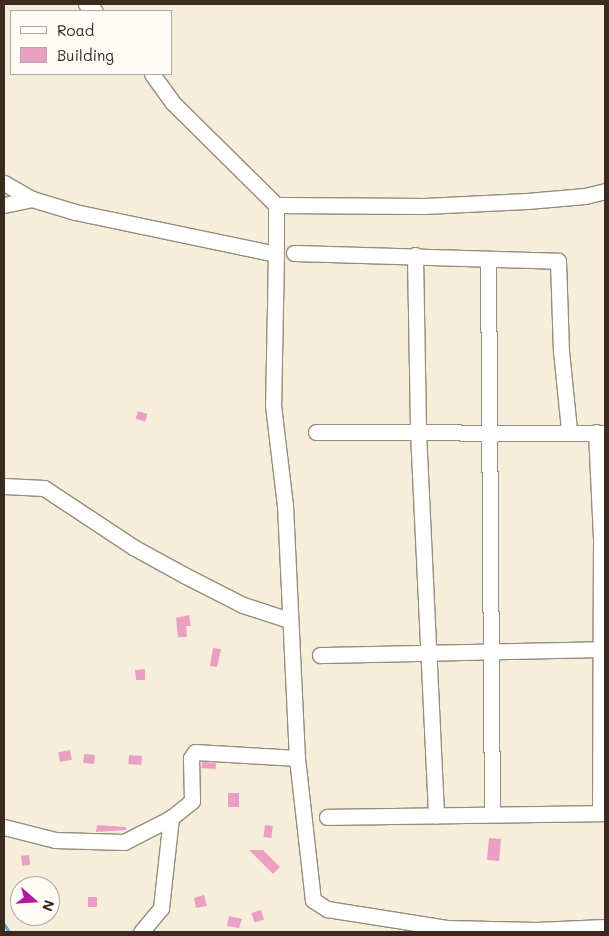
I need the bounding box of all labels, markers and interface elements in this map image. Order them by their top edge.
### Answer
legend [10,10,172,75]
text: Road [57,20,94,40]
text: Building [57,45,114,65]
north arrow [10,876,60,926]
text: N [38,898,59,914]

